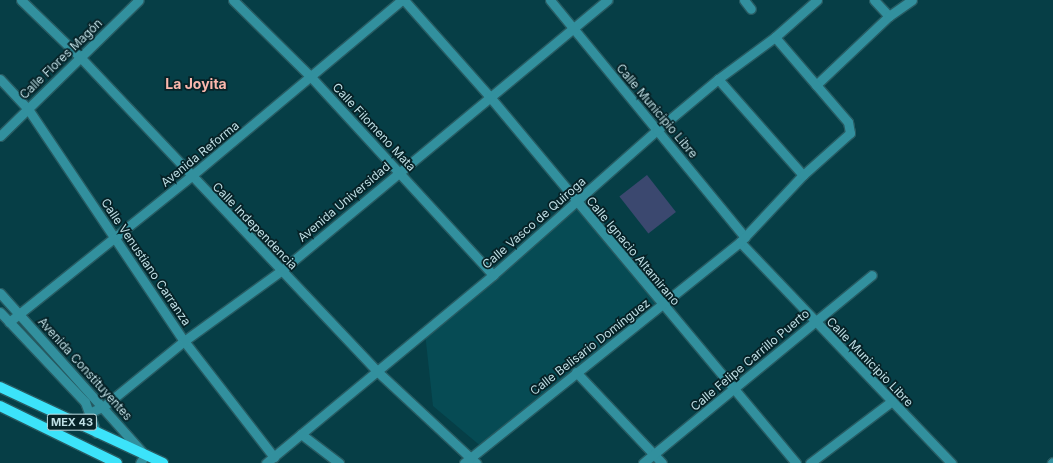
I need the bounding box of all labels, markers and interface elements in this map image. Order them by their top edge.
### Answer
street label: Calle Flores Magón [17,16,105,102]
street label: Calle Municipio Libre [613,61,701,161]
district label: La Joyita [165,76,227,92]
street label: Calle Filomeno Mata [329,80,419,174]
street label: Avenida Reforma [158,118,242,190]
street label: Avenida Universidad [295,159,393,245]
street label: Calle Vasco de Quiroga [479,174,589,272]
street label: Calle Independencia [210,179,300,273]
street label: Calle Ignacio Altamirano [583,194,683,308]
street label: Calle Venustiano Carranza [98,196,194,328]
street label: Calle Belisario Domínguez [527,296,653,398]
street label: Calle Felipe Carrillo Puerto [688,306,812,414]
street label: Calle Municipio Libre [824,314,916,410]
street label: Avenida Constituyentes [35,315,135,423]
road number: MEX 43 [46,413,98,431]

